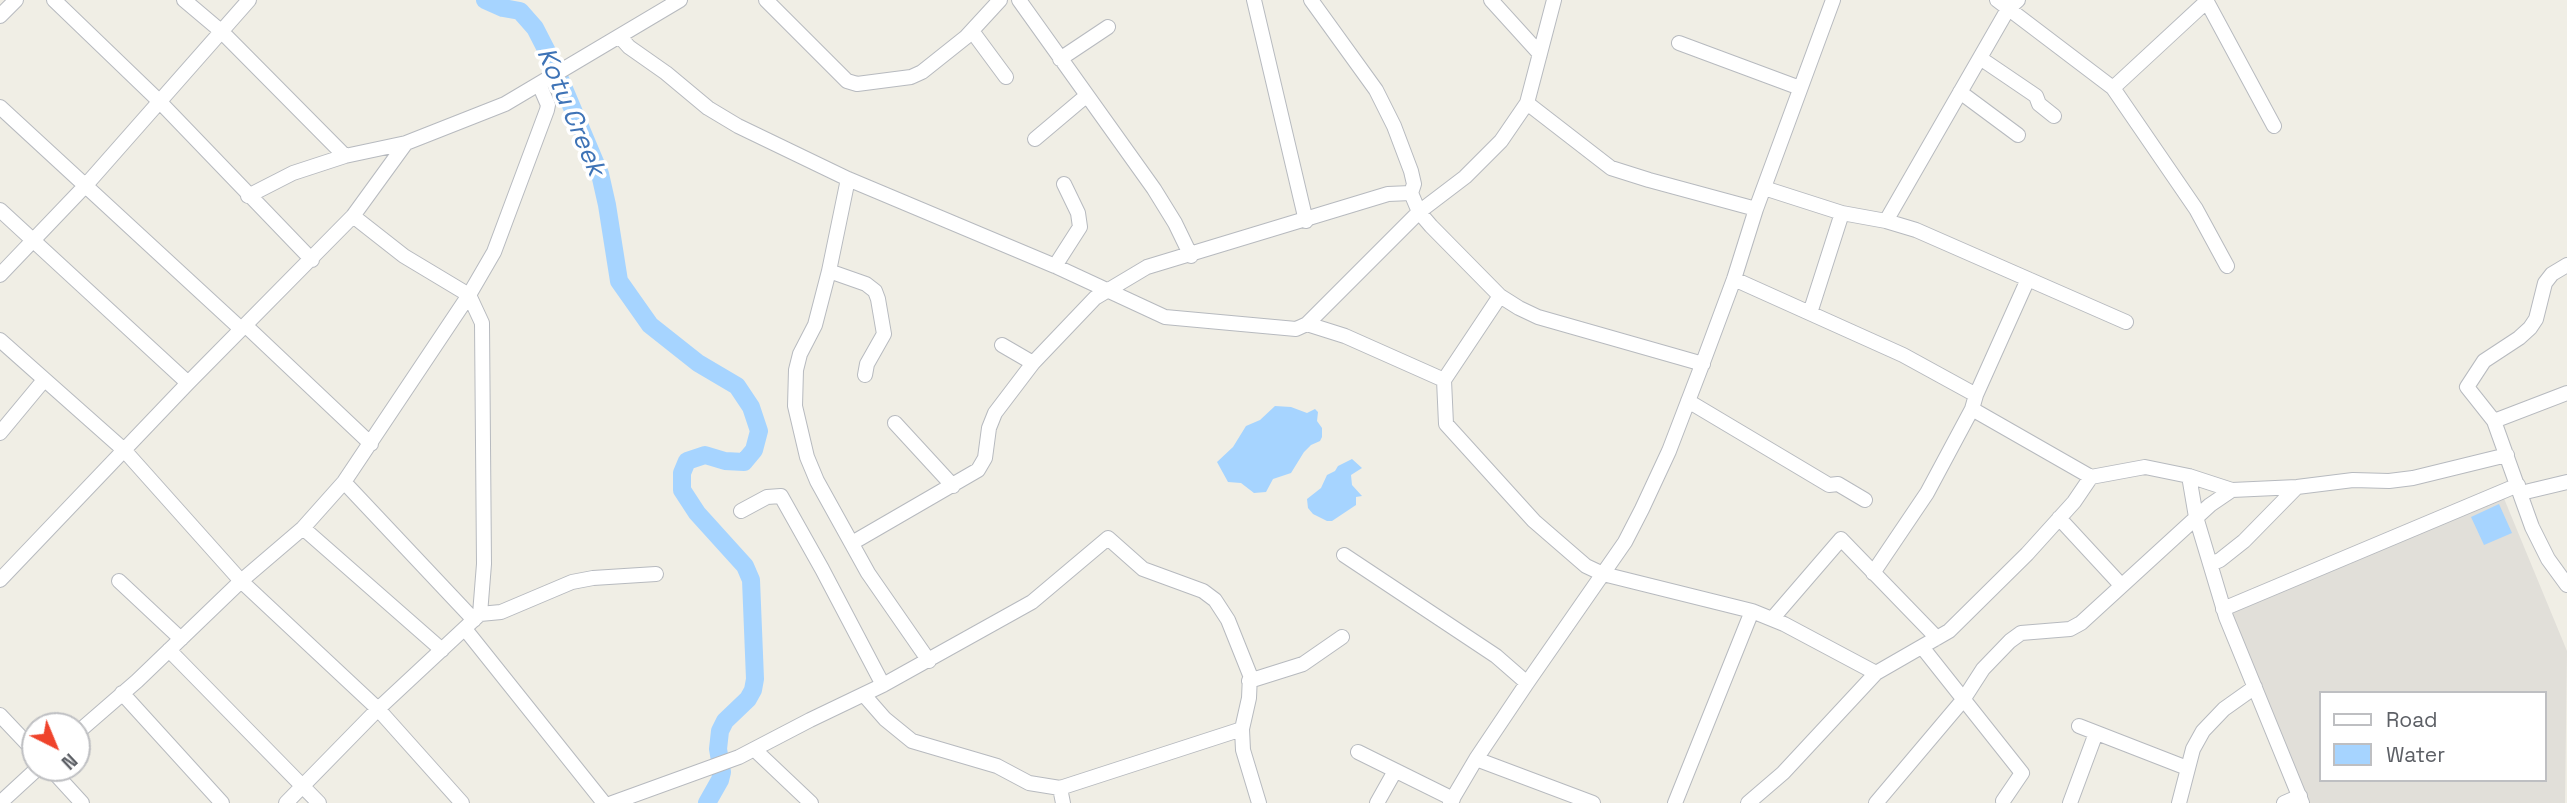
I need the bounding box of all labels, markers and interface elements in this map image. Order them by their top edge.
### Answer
water label: Kotu Creek [529,43,611,181]
legend [2318,691,2546,782]
text: Road [2386,706,2438,733]
north arrow [21,712,91,782]
text: Water [2386,741,2445,768]
text: N [56,748,82,775]

